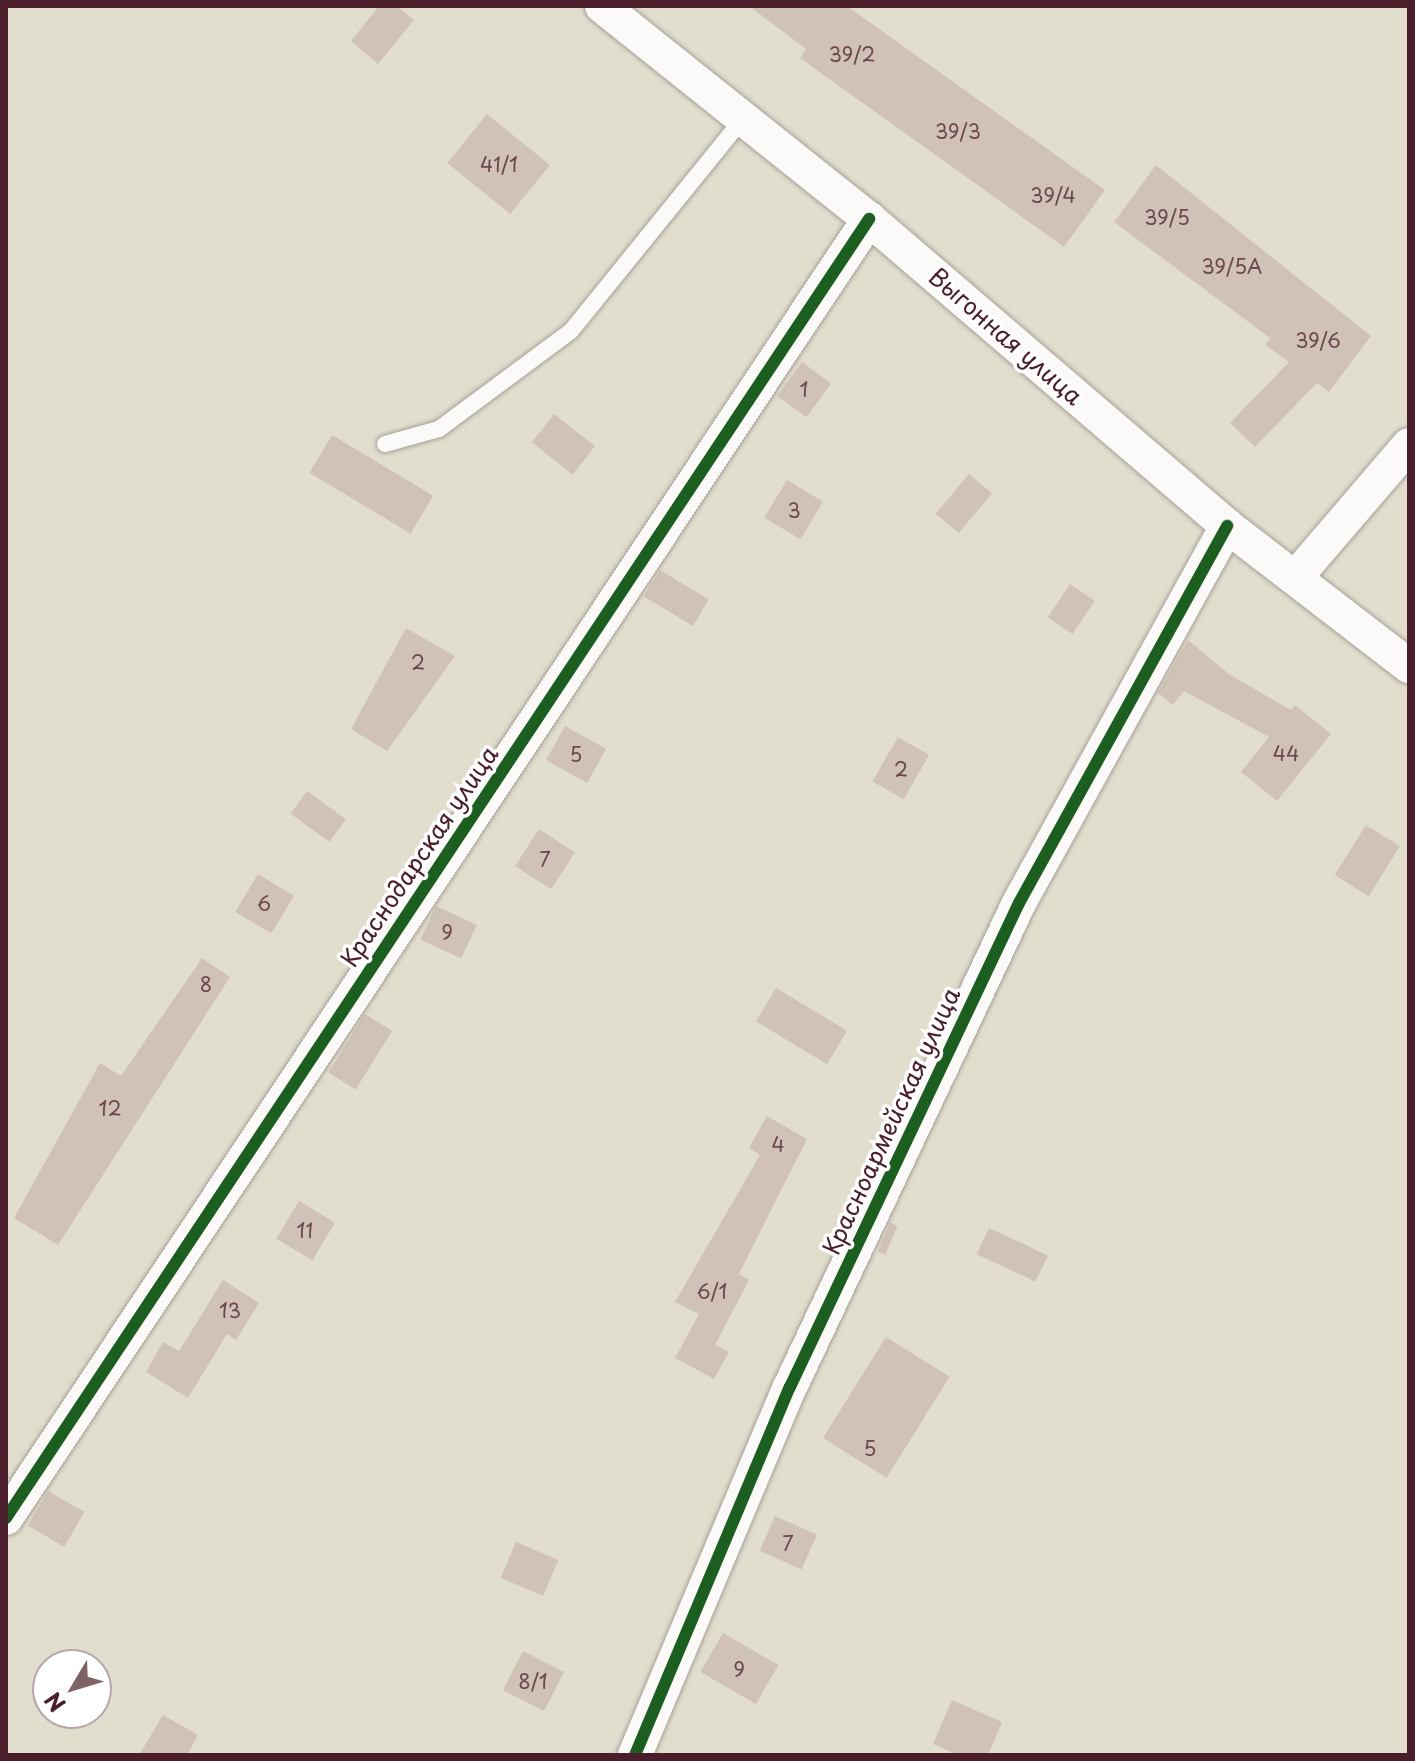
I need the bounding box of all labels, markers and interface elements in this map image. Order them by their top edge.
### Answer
house number: 39/2 [829,42,875,66]
house number: 39/3 [935,119,981,143]
house number: 41/1 [480,152,518,176]
house number: 39/4 [1030,183,1076,207]
house number: 39/5 [1144,205,1190,229]
house number: 39/5А [1202,254,1262,278]
street label: Выгонная улица [923,261,1089,411]
house number: 39/6 [1295,328,1341,352]
house number: 1 [800,377,808,401]
house number: 3 [787,498,801,522]
house number: 2 [411,650,425,674]
street label: Краснодарская улица [334,740,504,972]
house number: 44 [1273,741,1299,765]
house number: 5 [570,742,582,766]
house number: 2 [894,757,908,781]
house number: 7 [539,847,551,871]
house number: 6 [257,891,271,915]
house number: 9 [441,920,453,944]
house number: 8 [200,972,212,996]
street label: Красноармейская улица [816,982,966,1260]
house number: 12 [98,1096,122,1120]
house number: 4 [771,1132,785,1156]
house number: 11 [297,1218,313,1242]
house number: 6/1 [696,1279,728,1303]
house number: 13 [219,1298,241,1322]
house number: 5 [864,1436,876,1460]
house number: 7 [782,1531,794,1555]
north arrow [32,1649,112,1729]
house number: 9 [733,1657,745,1681]
house number: 8/1 [518,1669,548,1693]
text: N [36,1686,73,1720]

